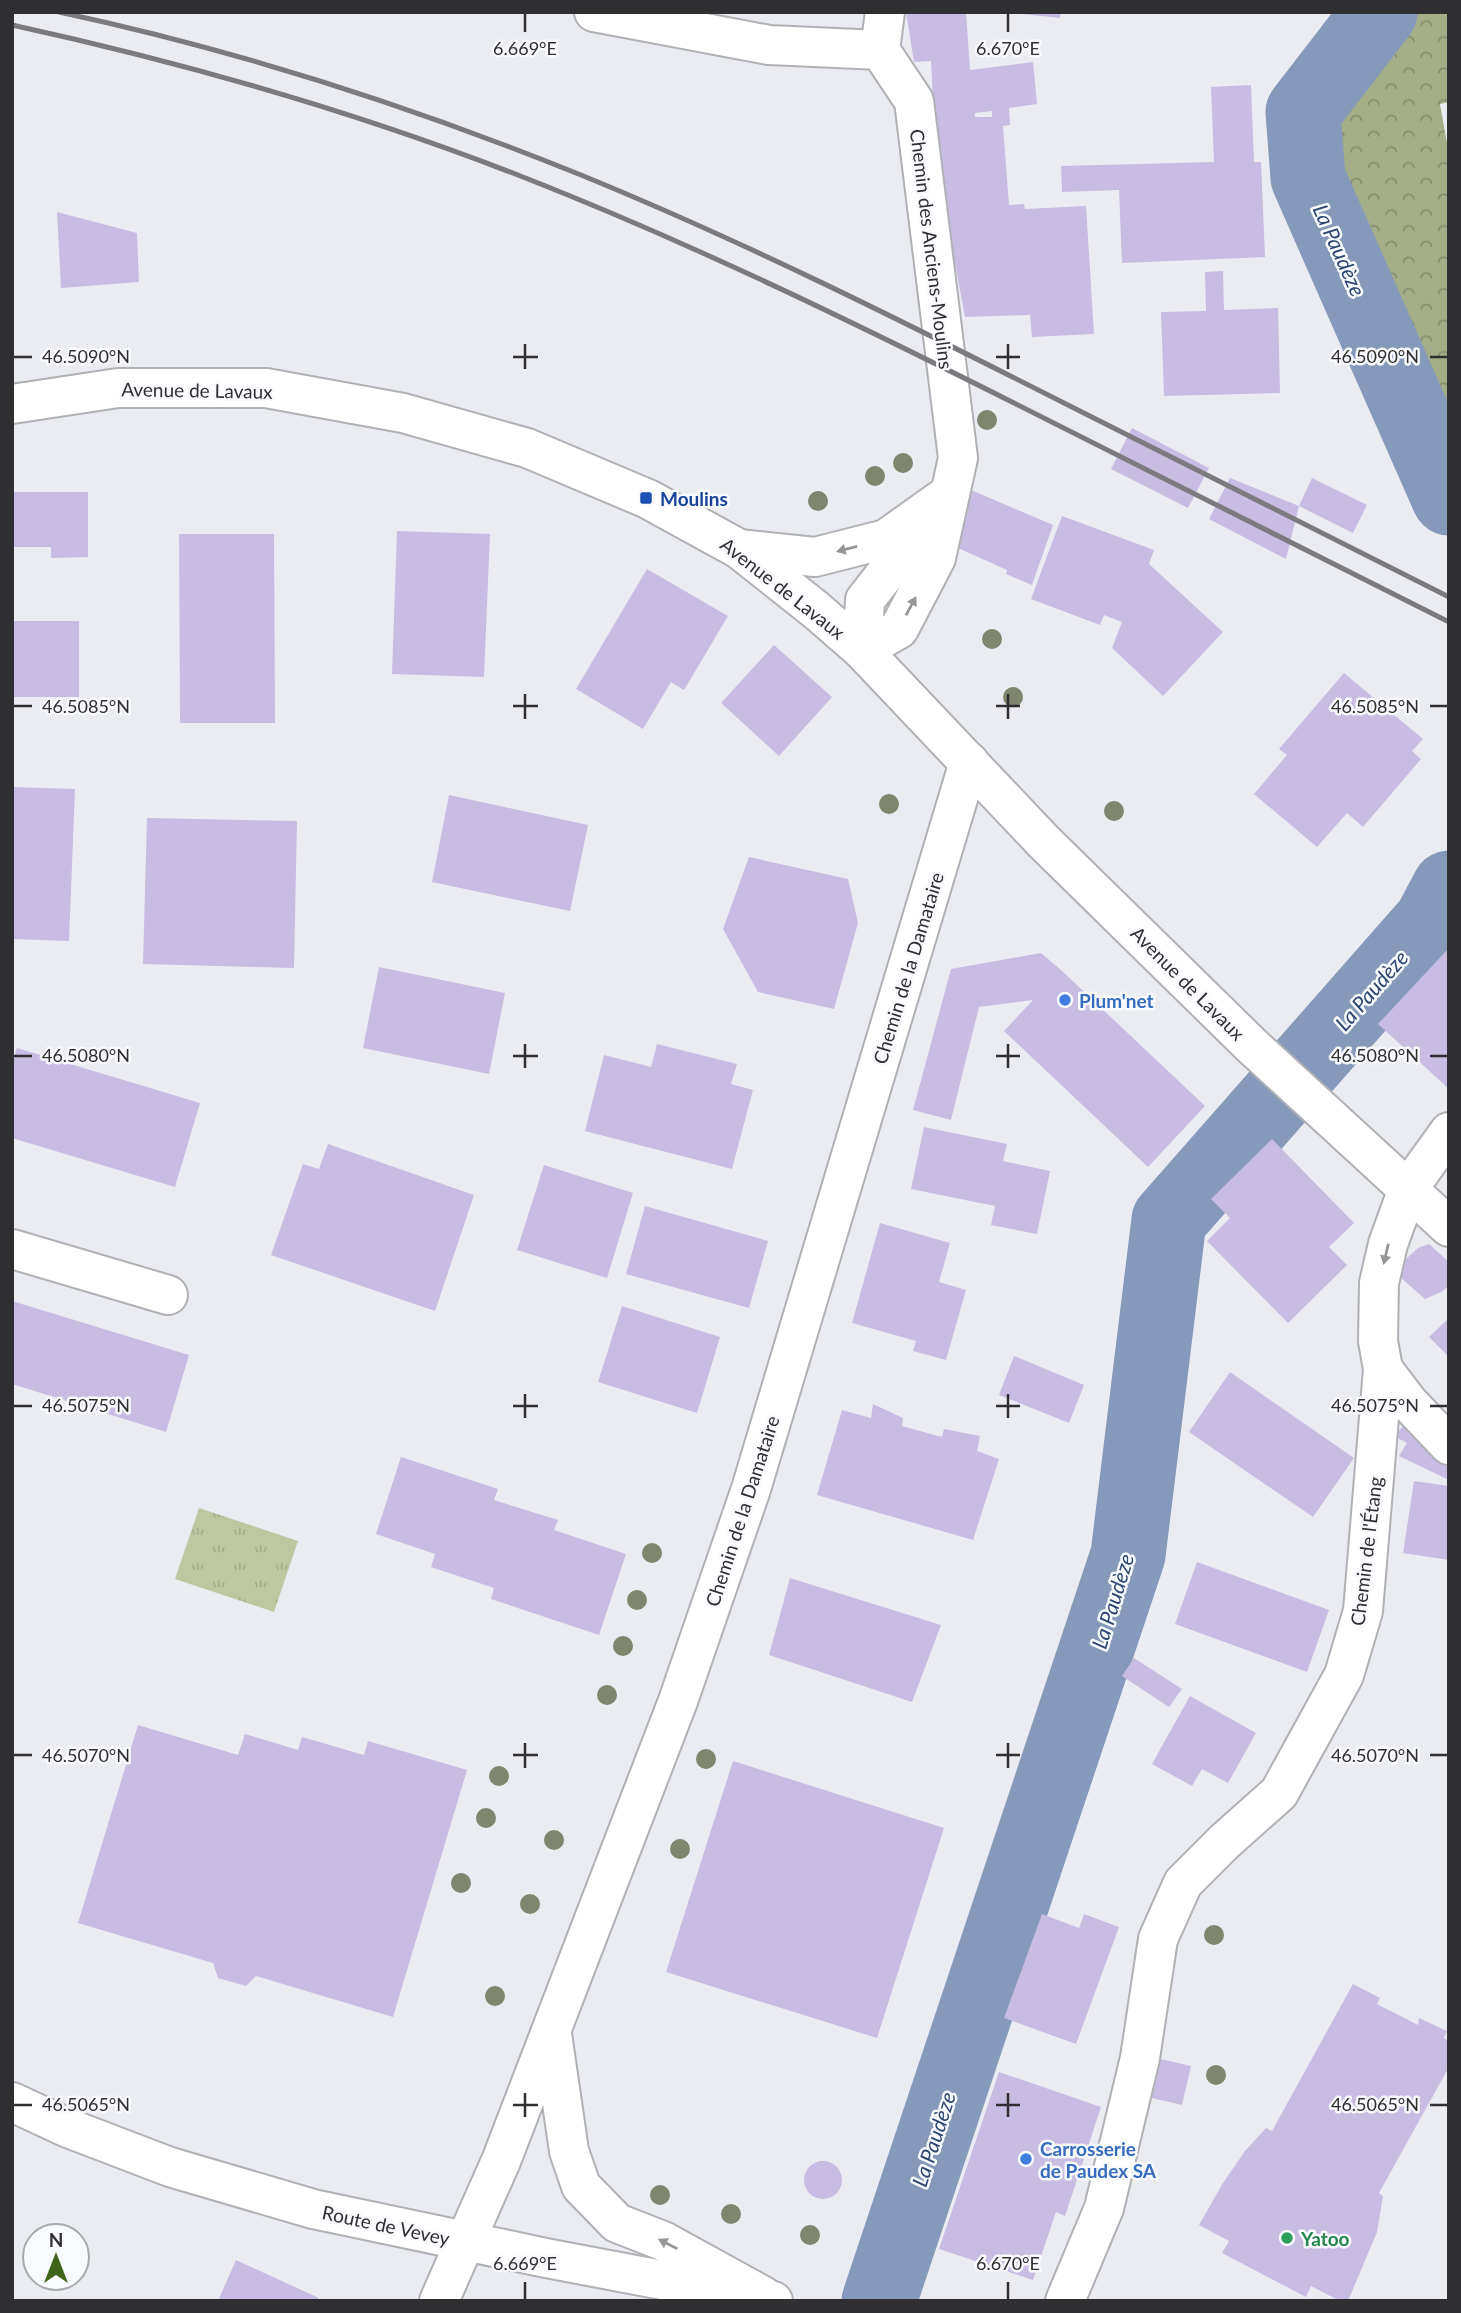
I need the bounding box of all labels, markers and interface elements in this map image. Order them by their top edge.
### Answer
text: 6.669°E [493,37,557,59]
text: 6.670°E [976,37,1040,59]
street label: Chemin des Anciens-Moulins [906,128,958,370]
water label: La Paudèze [1309,200,1371,300]
text: 46.5090°N [42,345,130,367]
text: 46.5090°N [1331,345,1419,367]
street label: Avenue de Lavaux [121,377,273,403]
place label: Moulins [660,487,728,510]
marker: Moulins [638,490,654,506]
street label: Avenue de Lavaux [716,532,850,644]
one-way arrow [836,544,858,555]
one-way arrow [904,596,916,616]
text: 46.5085°N [42,695,130,717]
text: 46.5085°N [1331,695,1419,717]
street label: Chemin de la Damataire [868,869,948,1067]
street label: Avenue de Lavaux [1126,921,1250,1045]
water label: La Paudèze [1329,945,1413,1035]
place label: Plum'net [1079,989,1154,1012]
marker: Plum'net [1057,992,1073,1008]
text: 46.5080°N [42,1044,130,1066]
text: 46.5080°N [1331,1044,1419,1066]
one-way arrow [1380,1243,1391,1265]
text: 46.5075°N [42,1394,130,1416]
text: 46.5075°N [1331,1394,1419,1416]
street label: Chemin de la Damataire [700,1413,784,1609]
street label: Chemin de l'Étang [1345,1475,1387,1627]
water label: La Paudèze [1086,1550,1138,1652]
text: 46.5070°N [42,1744,130,1766]
text: 46.5070°N [1331,1744,1419,1766]
water label: La Paudèze [906,2089,960,2189]
text: 46.5065°N [42,2093,130,2115]
text: 46.5065°N [1331,2093,1419,2115]
place label: Carrosserie de Paudex SA [1040,2137,1157,2182]
marker: Carrosserie de Paudex SA [1018,2151,1034,2167]
street label: Route de Vevey [320,2200,452,2250]
north arrow [21,2222,91,2292]
place label: Yatoo [1300,2227,1350,2250]
text: N [49,2228,63,2251]
marker: Yatoo [1279,2230,1295,2246]
one-way arrow [658,2239,678,2250]
text: 6.669°E [493,2252,557,2274]
text: 6.670°E [976,2252,1040,2274]

